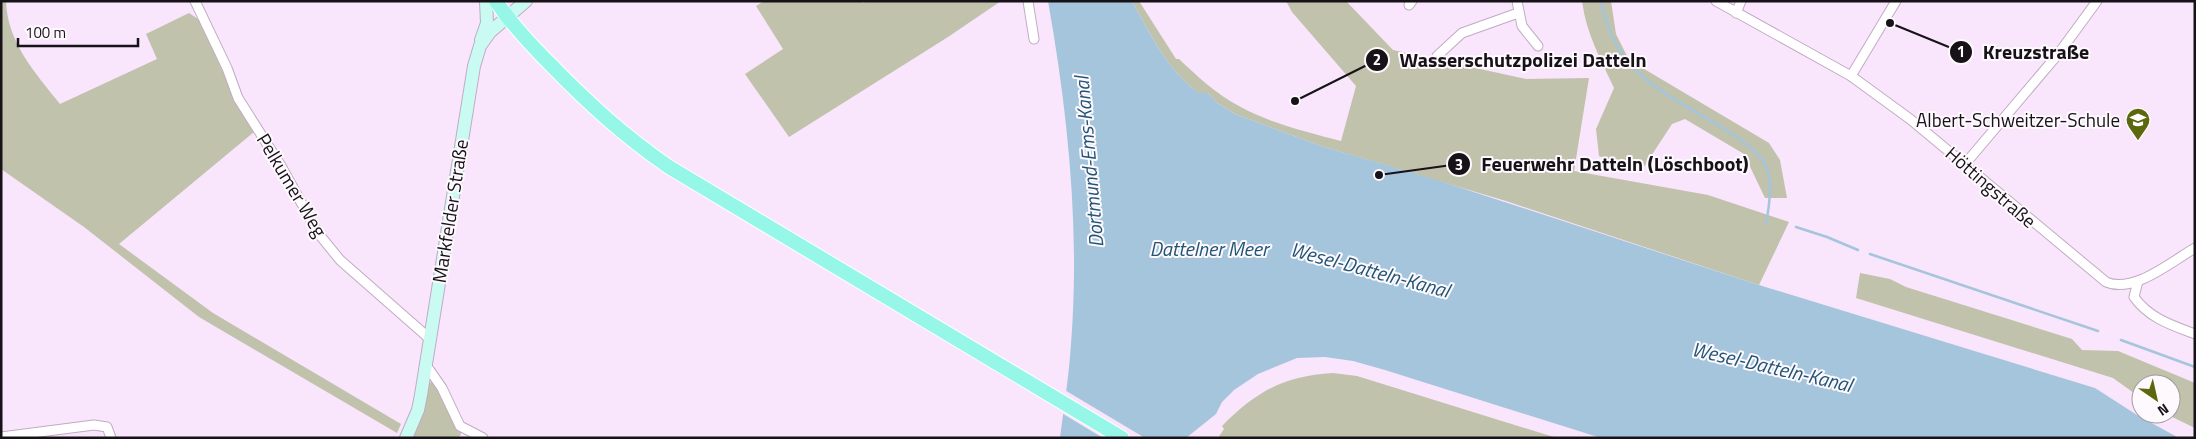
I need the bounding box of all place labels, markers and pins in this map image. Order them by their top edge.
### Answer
callout: Kreuzstraße [1948,34,2100,69]
callout: Wasserschutzpolizei Datteln [1364,42,1656,77]
place label: Albert-Schweitzer-Schule [1916,105,2120,134]
school or university icon: Albert-Schweitzer-Schule [2125,107,2151,141]
callout: Feuerwehr Datteln (Löschboot) [1446,147,1759,182]

